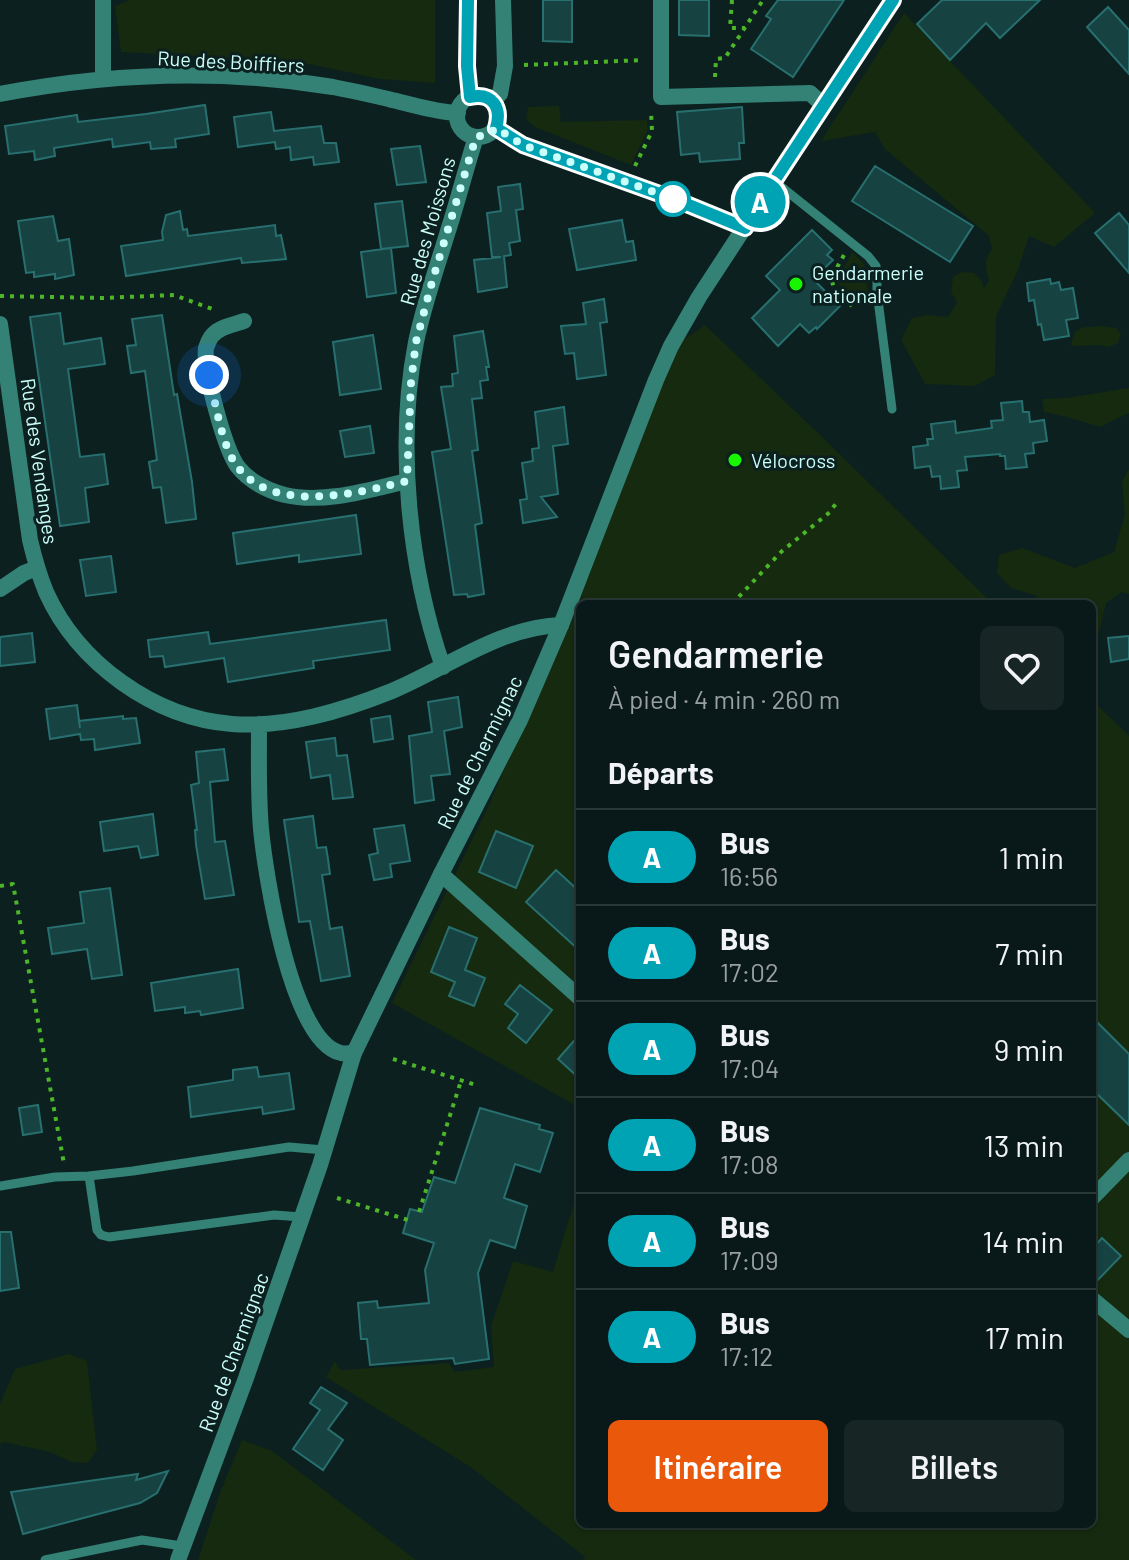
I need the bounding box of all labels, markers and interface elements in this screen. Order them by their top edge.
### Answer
street label: Rue des Boiffiers [157,45,305,77]
street label: Rue des Moissons [394,154,460,308]
line badge: A [734,176,786,228]
unlabelled marker [656,182,690,216]
text: A [751,185,769,219]
place label: Gendarmerie nationale [812,260,924,307]
marker: Gendarmerie nationale [787,275,805,293]
your location [189,355,229,395]
street label: Rue des Vendanges [16,376,64,546]
place label: Vélocross [751,448,835,472]
marker: Vélocross [726,451,744,469]
button: heart [980,626,1064,710]
text: Gendarmerie [608,630,824,676]
street label: Rue de Chermignac [431,671,527,833]
text: À pied · 4 min · 260 m [608,683,840,714]
text: Départs [608,754,714,790]
text: Bus [720,824,770,860]
text: 1 min [999,839,1064,875]
text: A [643,840,661,874]
text: 16:56 [720,860,778,891]
text: Bus [720,920,770,956]
text: 7 min [995,935,1064,971]
text: A [643,936,661,970]
text: 17:02 [720,956,779,987]
text: Bus [720,1016,770,1052]
text: 9 min [994,1031,1064,1067]
text: A [643,1032,661,1066]
text: 17:04 [720,1052,779,1083]
text: Bus [720,1112,770,1148]
text: 13 min [983,1127,1064,1163]
text: A [643,1128,661,1162]
text: 17:08 [720,1148,778,1179]
text: Bus [720,1208,770,1244]
text: 14 min [982,1223,1064,1259]
text: A [643,1224,661,1258]
text: 17:09 [720,1244,778,1275]
street label: Rue de Chermignac [193,1269,273,1435]
text: Bus [720,1304,770,1340]
text: 17 min [985,1319,1064,1355]
text: A [643,1320,661,1354]
text: 17:12 [720,1340,773,1371]
button: Itinéraire [608,1420,828,1512]
button: Billets [844,1420,1064,1512]

